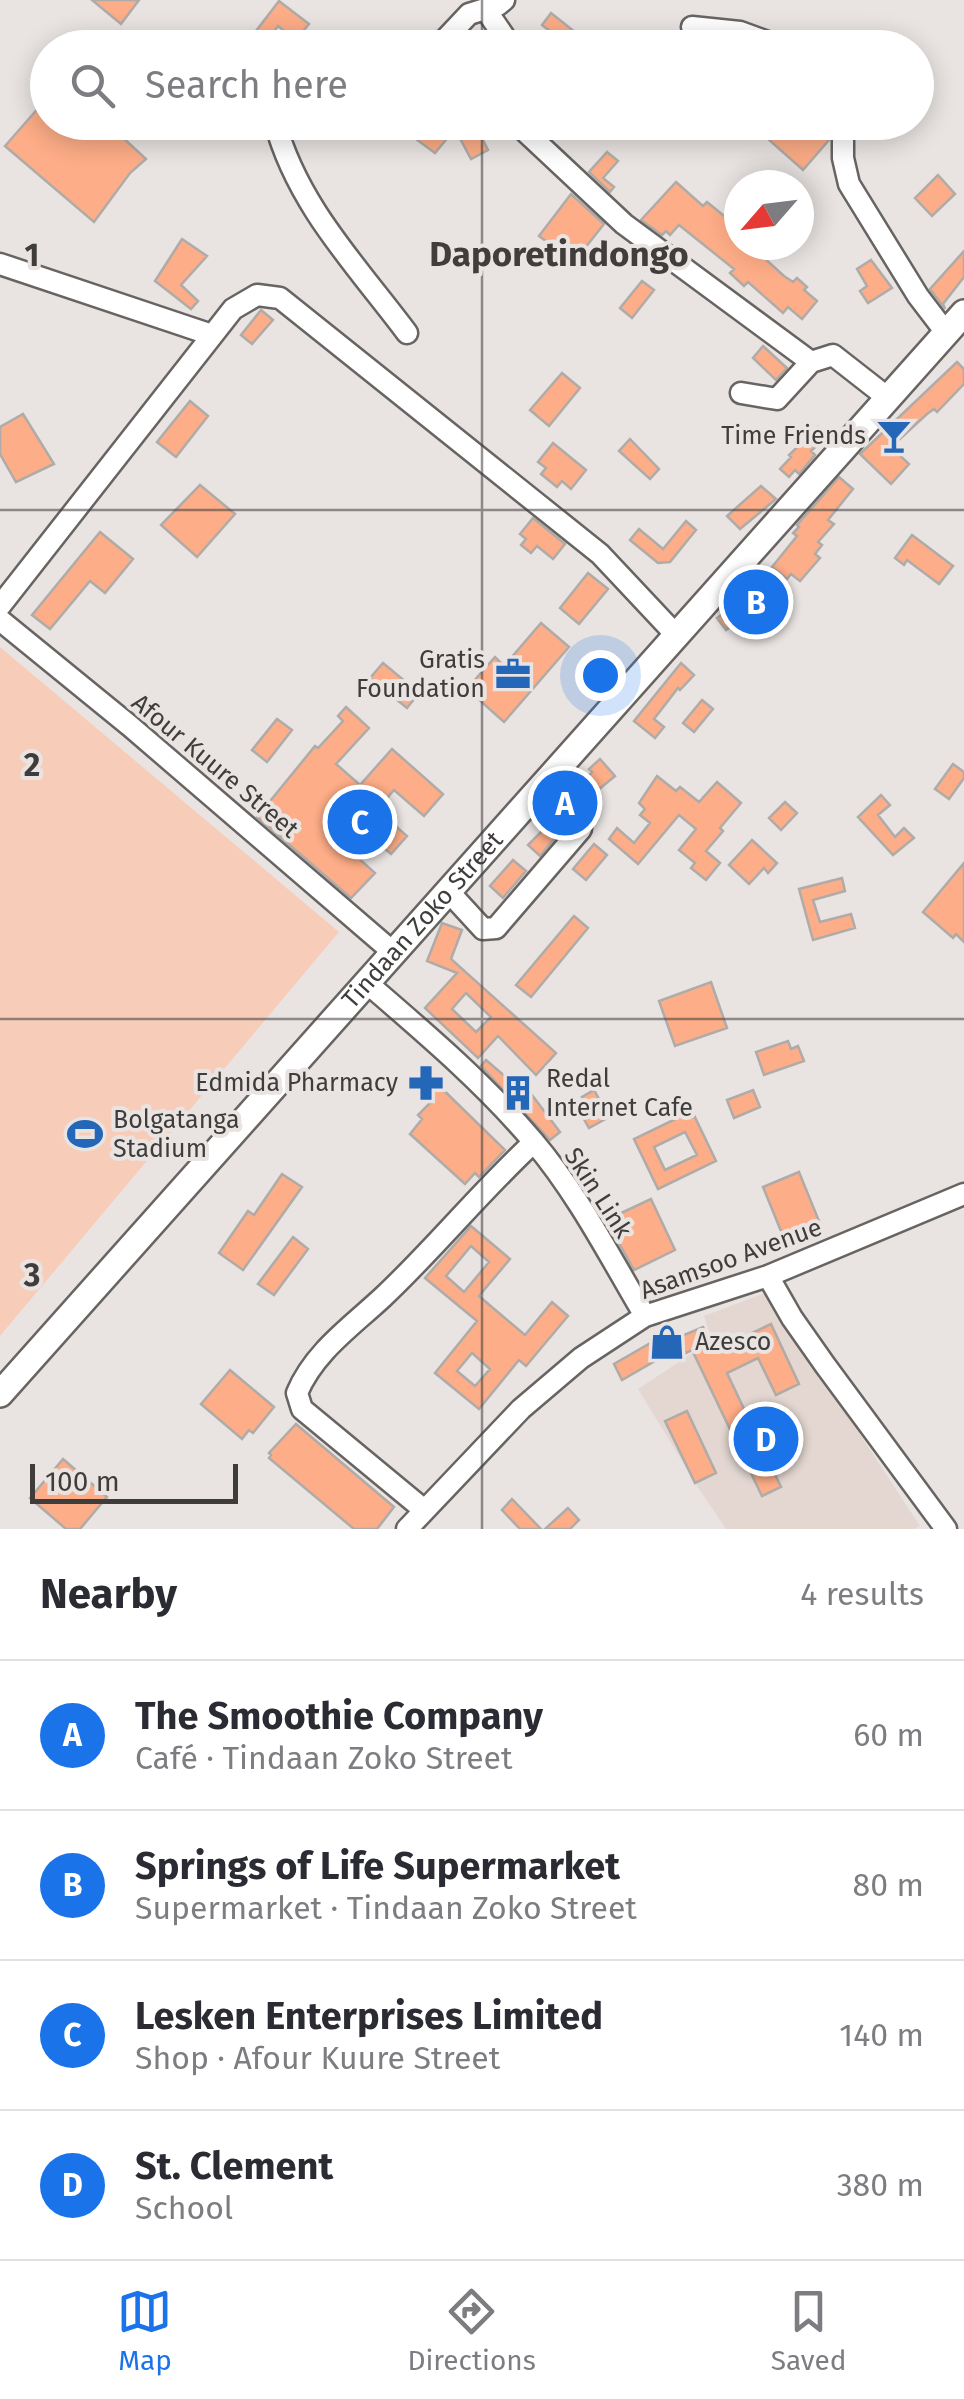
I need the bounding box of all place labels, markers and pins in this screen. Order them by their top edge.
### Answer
bar icon: Time Friends [875,417,913,455]
place label: Time Friends [721,421,866,451]
pin: B [724,564,788,640]
place label: Gratis Foundation [356,645,485,704]
office icon: Gratis Foundation [494,655,532,693]
pin: A [532,766,598,840]
pin: C [328,784,392,860]
pharmacy icon: Edmida Pharmacy [407,1064,445,1102]
place label: Redal Internet Cafe [546,1064,693,1123]
place label: Edmida Pharmacy [195,1068,399,1098]
building icon: Redal Internet Cafe [499,1074,537,1112]
place label: Bolgatanga Stadium [113,1105,239,1164]
sports icon: Bolgatanga Stadium [66,1115,104,1153]
shop icon: Azesco [648,1323,686,1361]
place label: Azesco [695,1327,771,1357]
pin: D [734,1402,798,1476]

